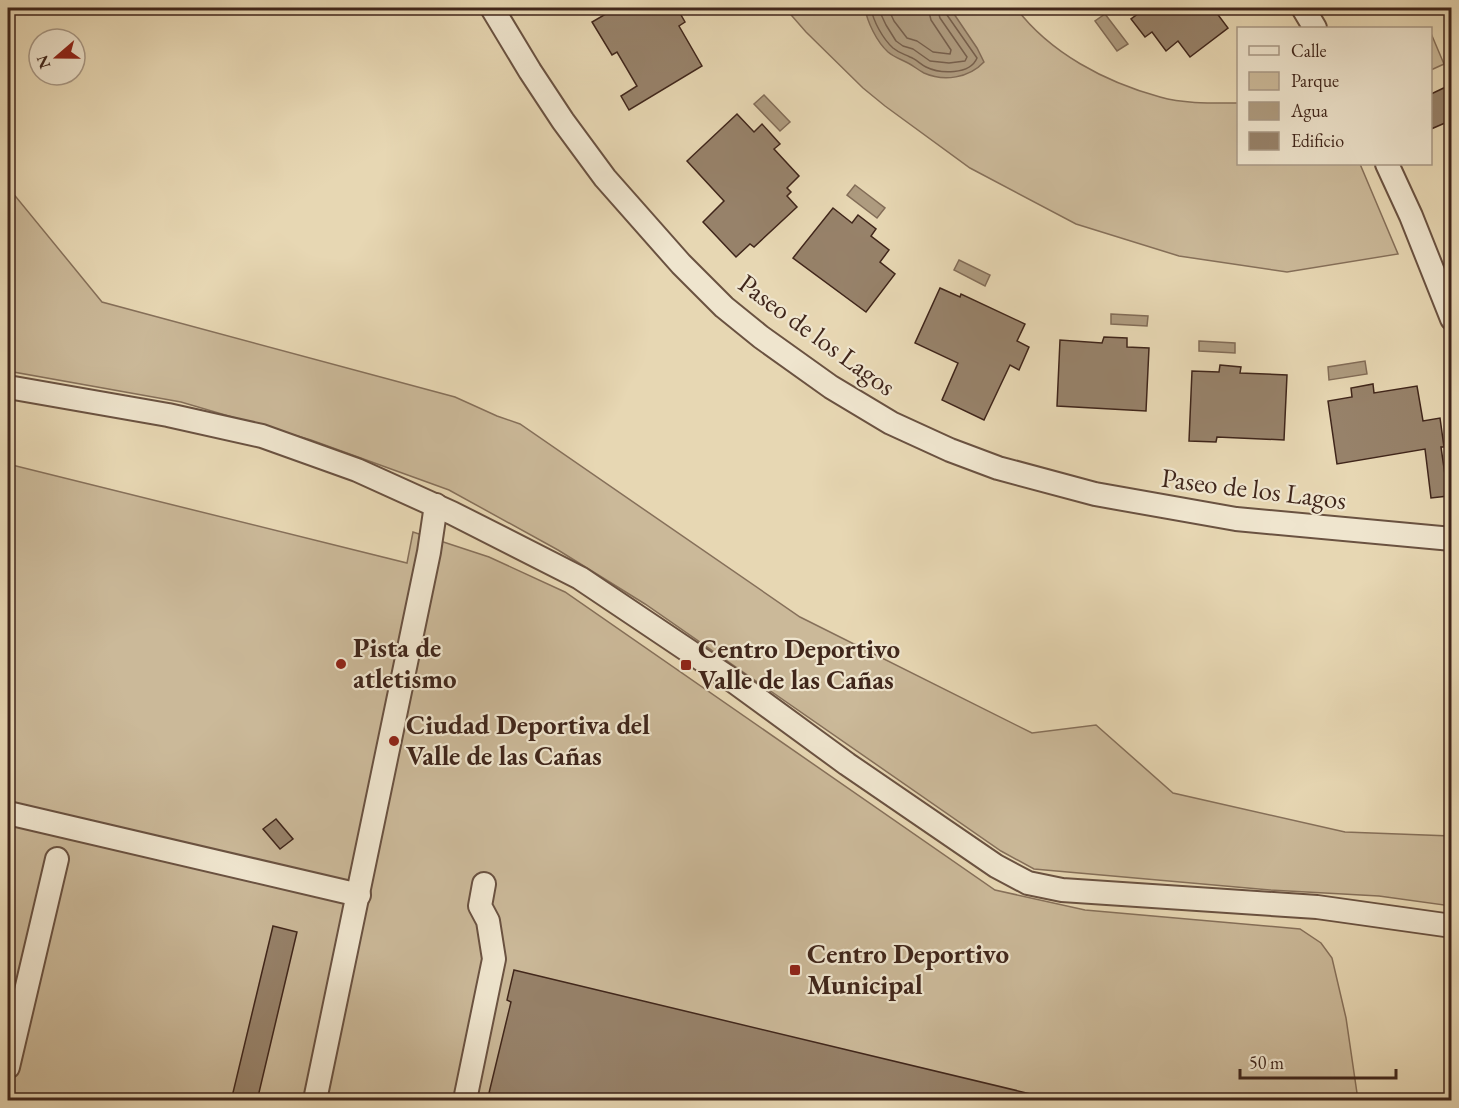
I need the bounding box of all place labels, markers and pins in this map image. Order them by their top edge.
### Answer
place label: Pista de atletismo [353,630,457,696]
place label: Centro Deportivo Valle de las Cañas [698,631,900,697]
marker: Pista de atletismo [334,657,348,671]
marker: Centro Deportivo Valle de las Cañas [679,658,693,672]
place label: Ciudad Deportiva del Valle de las Cañas [406,707,650,773]
marker: Ciudad Deportiva del Valle de las Cañas [387,734,401,748]
place label: Centro Deportivo Municipal [807,936,1009,1002]
marker: Centro Deportivo Municipal [788,963,802,977]

